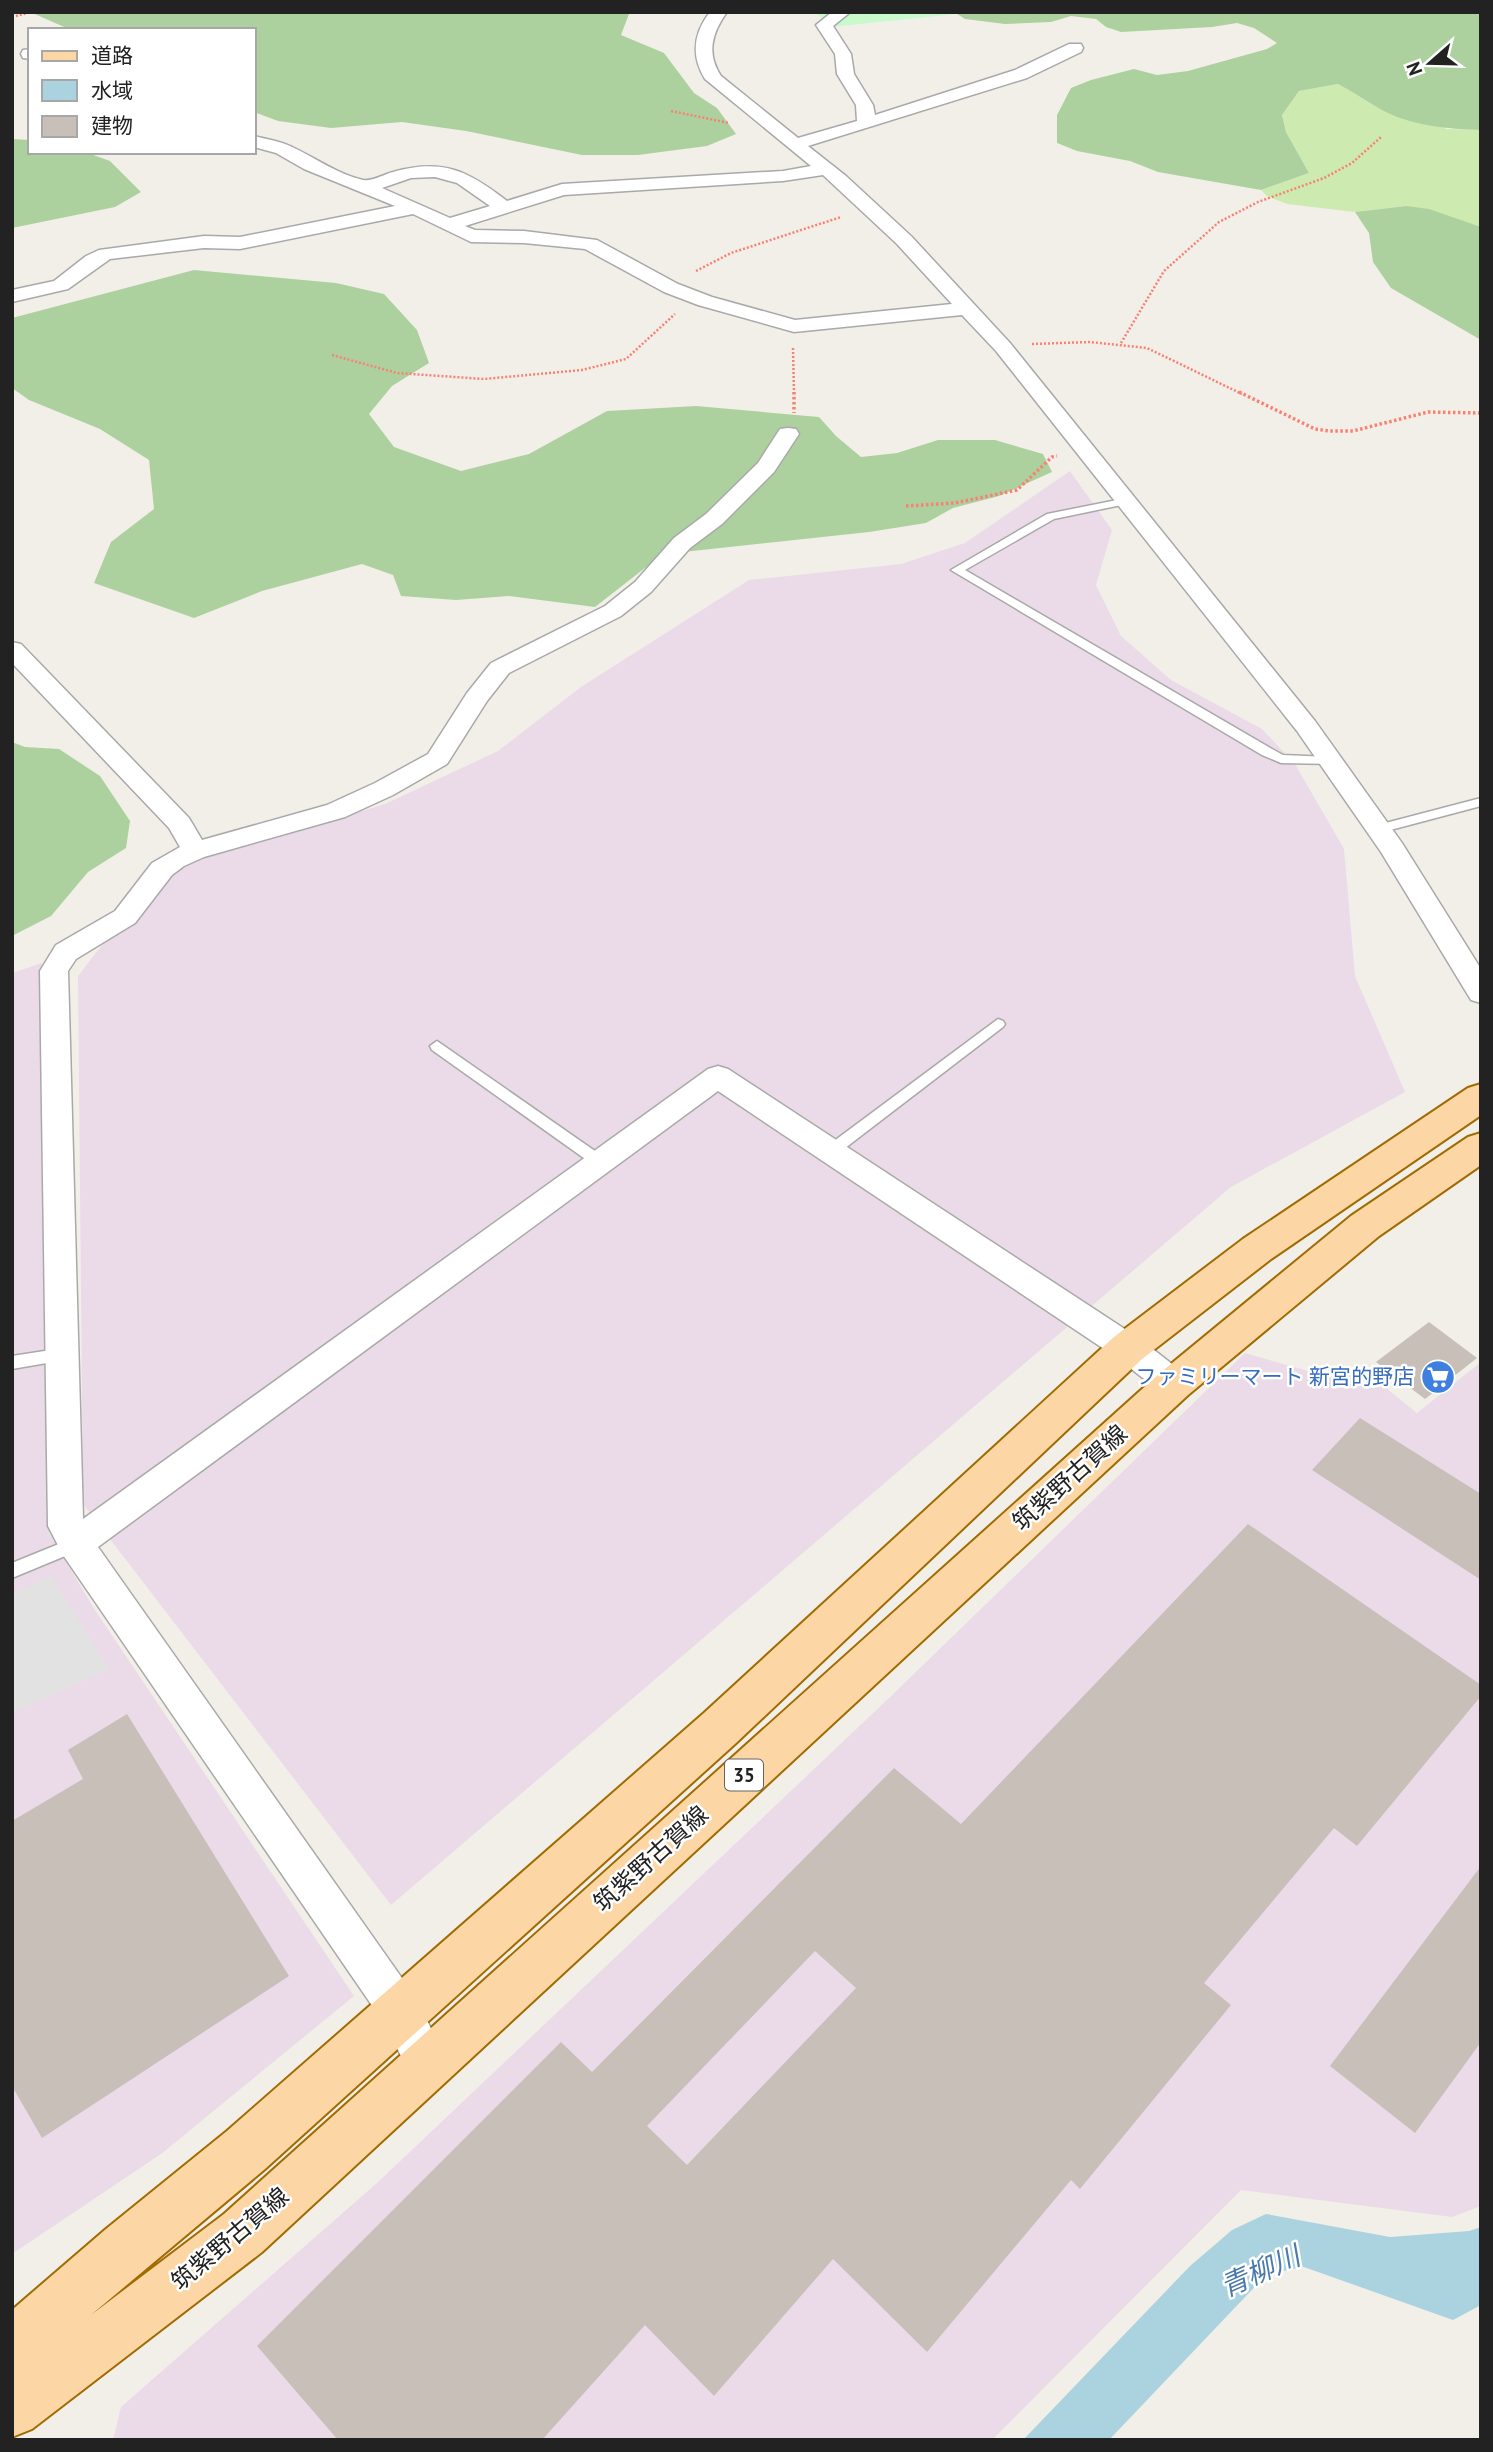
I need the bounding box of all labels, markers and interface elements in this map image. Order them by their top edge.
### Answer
legend [28,28,256,154]
north arrow [1395,28,1465,98]
text: 道路 [91,42,133,69]
text: N [1401,59,1427,79]
text: 水域 [91,77,133,104]
text: 建物 [91,112,133,139]
supermarket icon: ファミリーマート 新宮的野店 [1419,1358,1457,1396]
place label: ファミリーマート 新宮的野店 [1135,1363,1414,1390]
street label: 筑紫野古賀線 [1006,1418,1134,1537]
road number: 35 [725,1760,763,1791]
street label: 筑紫野古賀線 [587,1799,715,1918]
street label: 筑紫野古賀線 [165,2180,295,2297]
water label: 青柳川 [1214,2235,1308,2305]

